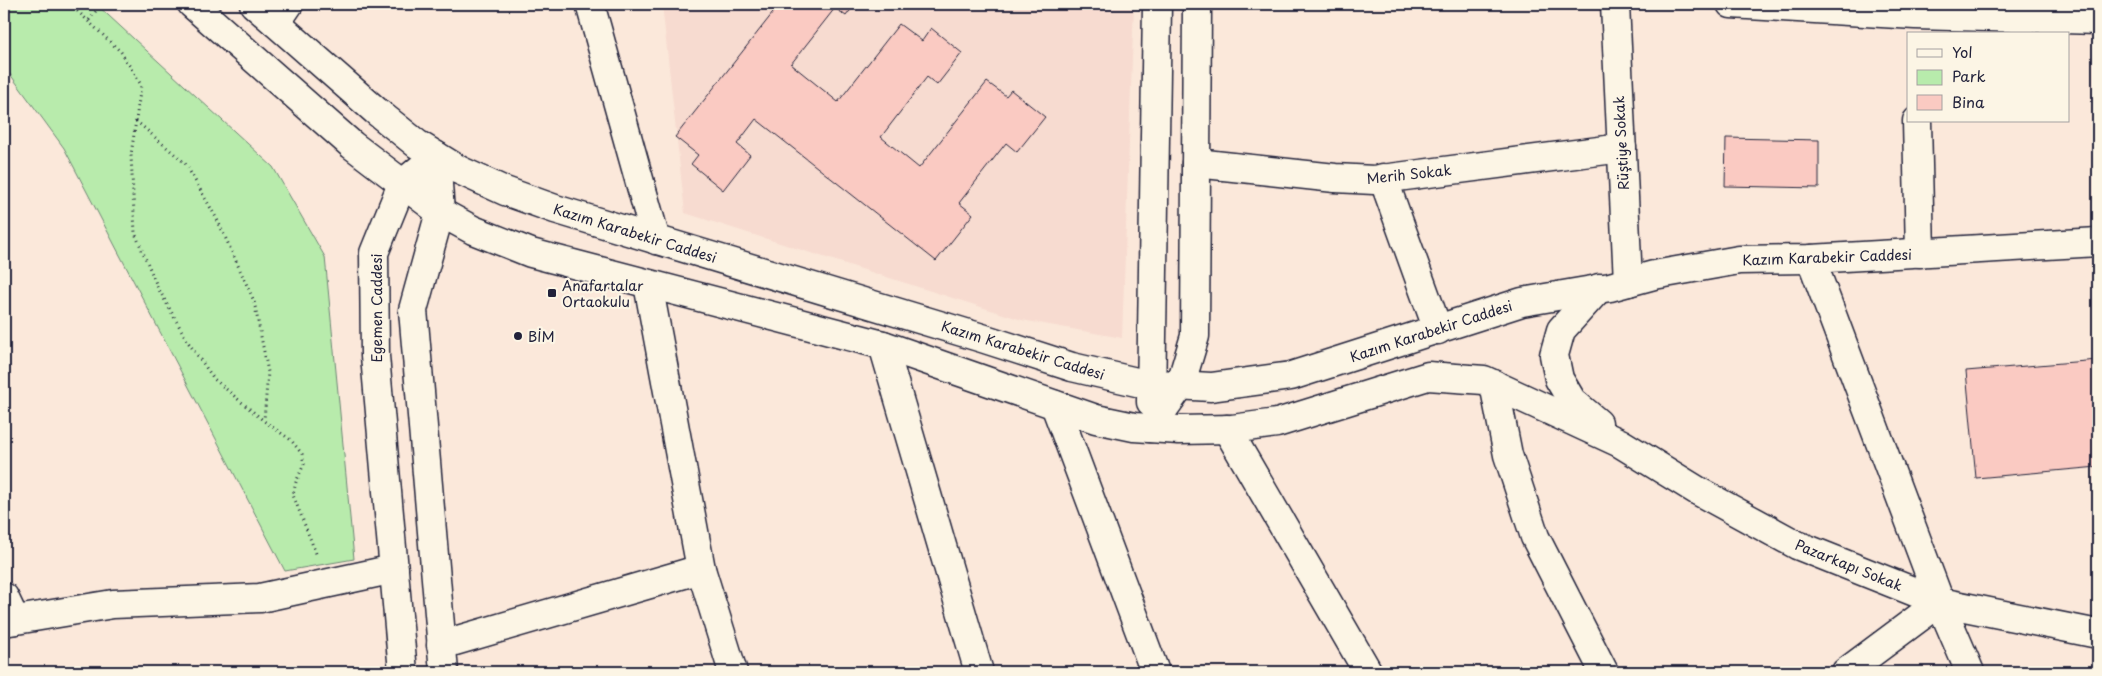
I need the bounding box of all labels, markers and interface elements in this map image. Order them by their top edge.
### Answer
legend [1907,32,2070,122]
text: Yol [1952,40,1973,63]
text: Park [1952,64,1986,87]
text: Bina [1952,90,1985,113]
street label: Rüştiye Sokak [1608,95,1634,191]
street label: Merih Sokak [1366,159,1452,189]
street label: Kazım Karabekir Caddesi [551,198,719,268]
street label: Kazım Karabekir Caddesi [1742,244,1912,270]
street label: Egemen Caddesi [366,253,387,363]
place label: Anafartalar Ortaokulu [562,275,644,312]
marker: Anafartalar Ortaokulu [546,287,558,299]
street label: Kazım Karabekir Caddesi [1347,295,1515,367]
street label: Kazım Karabekir Caddesi [939,315,1107,385]
place label: BİM [528,326,555,347]
marker: BİM [512,330,524,342]
street label: Pazarkapı Sokak [1792,534,1906,596]

